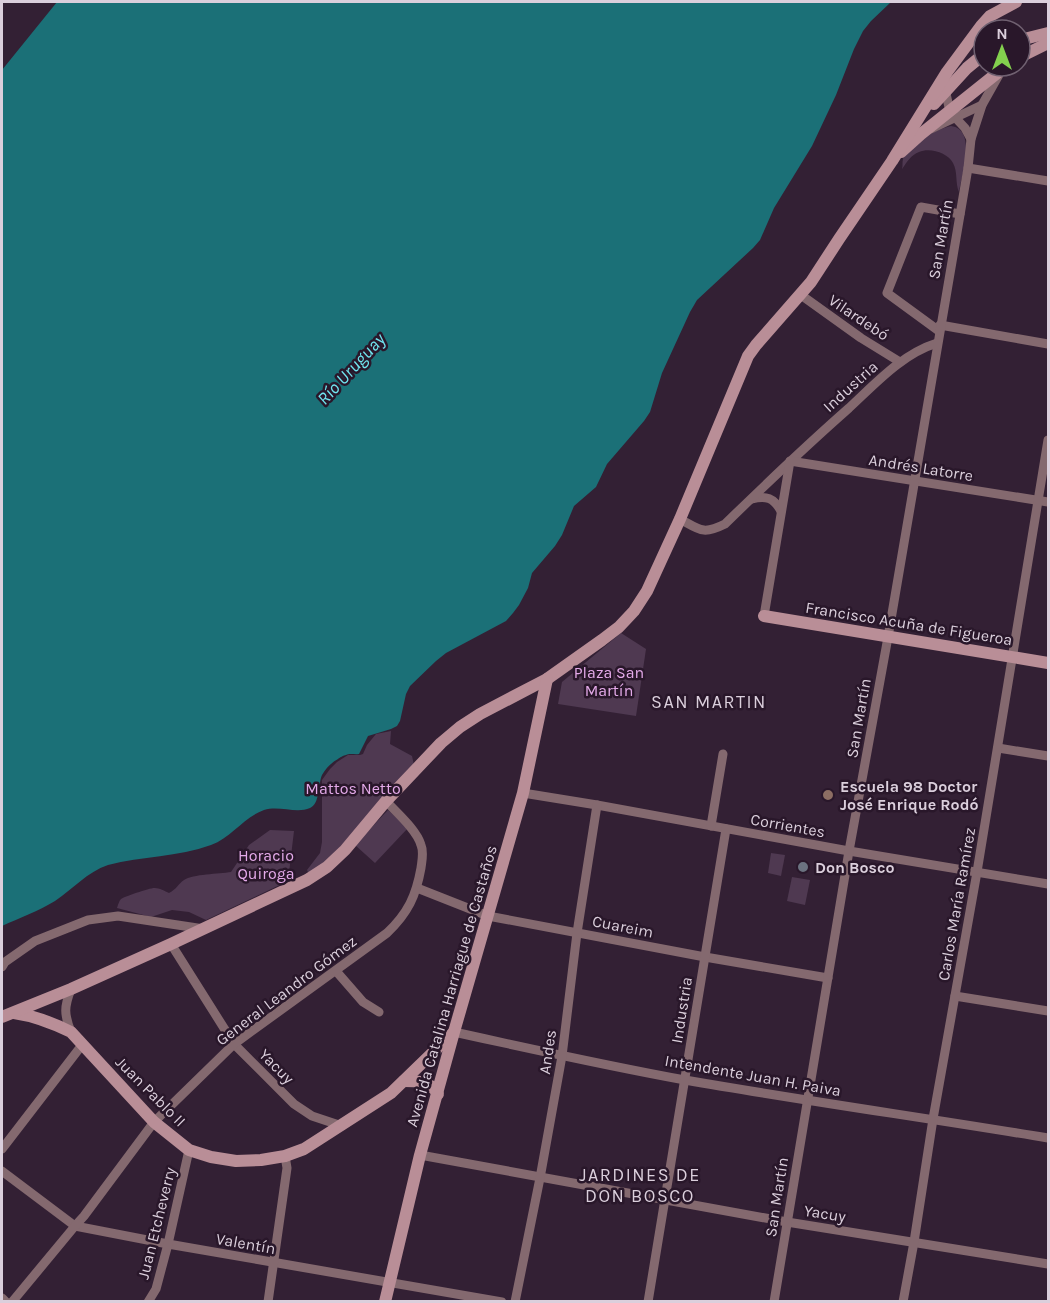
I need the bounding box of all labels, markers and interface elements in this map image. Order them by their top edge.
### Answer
north arrow [972,18,1032,78]
text: N [996,24,1008,43]
street label: San Martín [924,198,957,280]
street label: Vilardebó [825,290,893,345]
water label: Río Uruguay [312,328,390,409]
street label: Industria [819,357,882,416]
street label: Andrés Latorre [867,450,974,485]
street label: Francisco Acuña de Figueroa [804,598,1014,649]
park label: Plaza San Martín [574,663,644,700]
street label: San Martín [842,677,875,759]
district label: SAN MARTIN [651,691,767,713]
place label: Escuela 98 Doctor José Enrique Rodó [840,777,979,814]
park label: Mattos Netto [305,779,401,798]
marker: Escuela 98 Doctor José Enrique Rodó [821,788,835,802]
street label: Corrientes [749,810,827,841]
street label: Carlos María Ramírez [934,826,979,982]
street label: Avenida Catalina Harriague de Castaños [402,843,501,1129]
park label: Horacio Quiroga [237,846,295,883]
place label: Don Bosco [815,858,894,877]
marker: Don Bosco [796,860,810,874]
street label: Cuareim [591,911,655,942]
street label: General Leandro Gómez [212,931,360,1049]
street label: Industria [667,975,696,1045]
street label: Andes [535,1028,560,1076]
street label: Yacuy [255,1045,299,1088]
street label: Intendente Juan H. Paiva [663,1051,842,1100]
street label: Juan Pablo II [112,1052,190,1130]
street label: San Martín [761,1156,792,1238]
district label: JARDINES DE DON BOSCO [579,1164,701,1207]
street label: Juan Etcheverry [133,1165,180,1281]
street label: Yacuy [803,1201,848,1226]
street label: Valentín [215,1229,277,1258]

